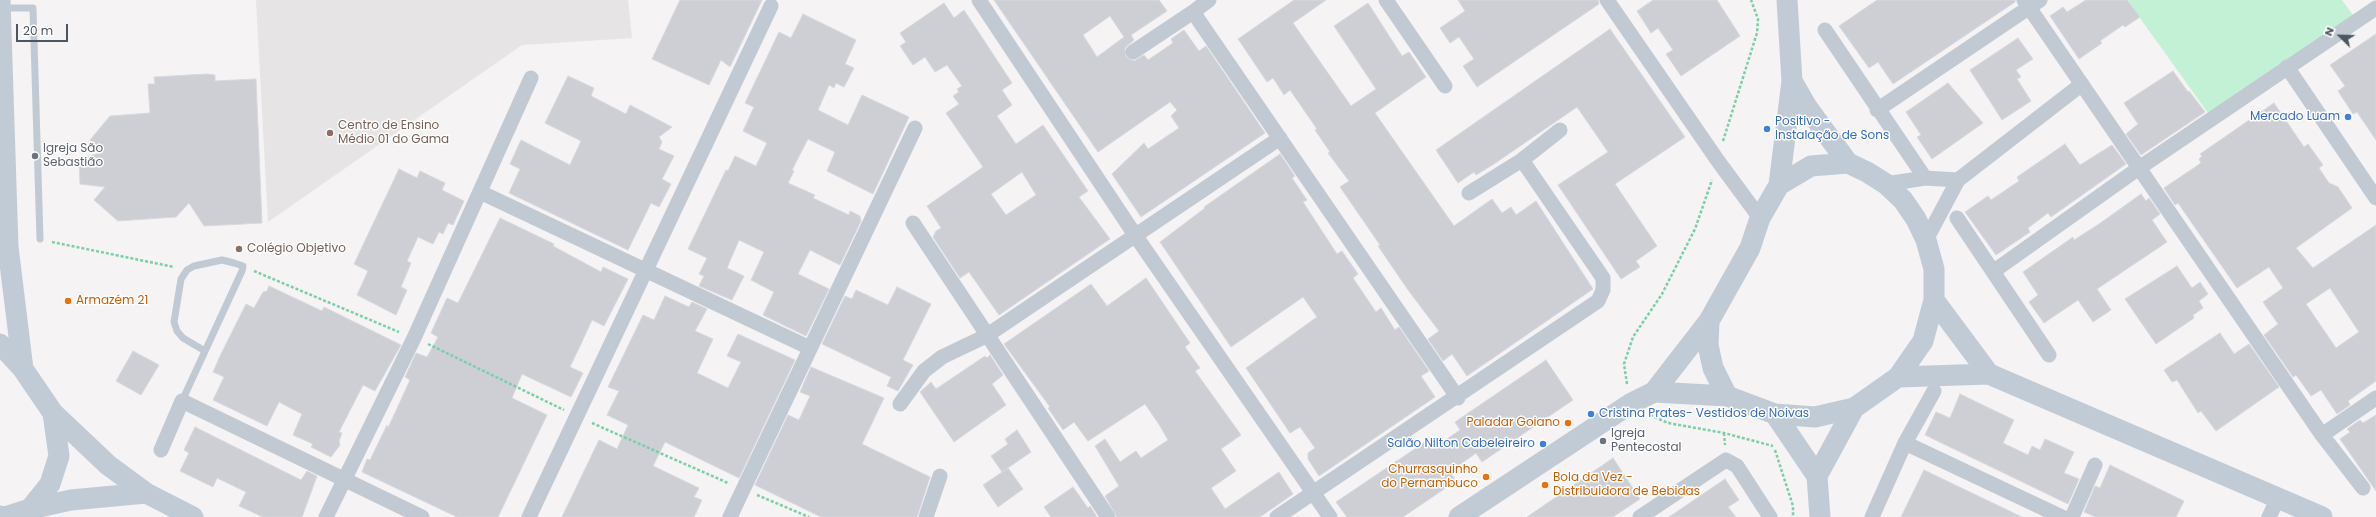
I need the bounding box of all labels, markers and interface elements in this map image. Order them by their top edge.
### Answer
scale bar [18,16,70,42]
north arrow [2320,16,2360,56]
text: 20 m [23,22,53,39]
text: N [2320,24,2338,38]
place label: Mercado Luam [2250,110,2340,124]
marker: Mercado Luam [2343,112,2353,122]
place label: Positivo - Instalação de Sons [1775,115,1889,143]
place label: Centro de Ensino Médio 01 do Gama [338,119,449,147]
marker: Positivo - Instalação de Sons [1762,124,1772,134]
marker: Centro de Ensino Médio 01 do Gama [325,128,335,138]
place label: Igreja São Sebastião [43,142,103,170]
marker: Igreja São Sebastião [30,151,40,161]
place label: Colégio Objetivo [247,242,346,256]
marker: Colégio Objetivo [234,244,244,254]
place label: Armazém 21 [76,294,148,308]
marker: Armazém 21 [63,296,73,306]
place label: Cristina Prates- Vestidos de Noivas [1599,407,1809,421]
marker: Cristina Prates- Vestidos de Noivas [1586,409,1596,419]
place label: Paladar Goiano [1467,416,1560,430]
marker: Paladar Goiano [1563,418,1573,428]
place label: Igreja Pentecostal [1611,427,1682,455]
marker: Igreja Pentecostal [1598,436,1608,446]
place label: Salão Nilton Cabeleireiro [1387,437,1535,451]
marker: Salão Nilton Cabeleireiro [1538,439,1548,449]
place label: Churrasquinho do Pernambuco [1381,463,1478,491]
place label: Bola da Vez - Distribuidora de Bebidas [1553,471,1700,499]
marker: Churrasquinho do Pernambuco [1481,472,1491,482]
marker: Bola da Vez - Distribuidora de Bebidas [1540,480,1550,490]

